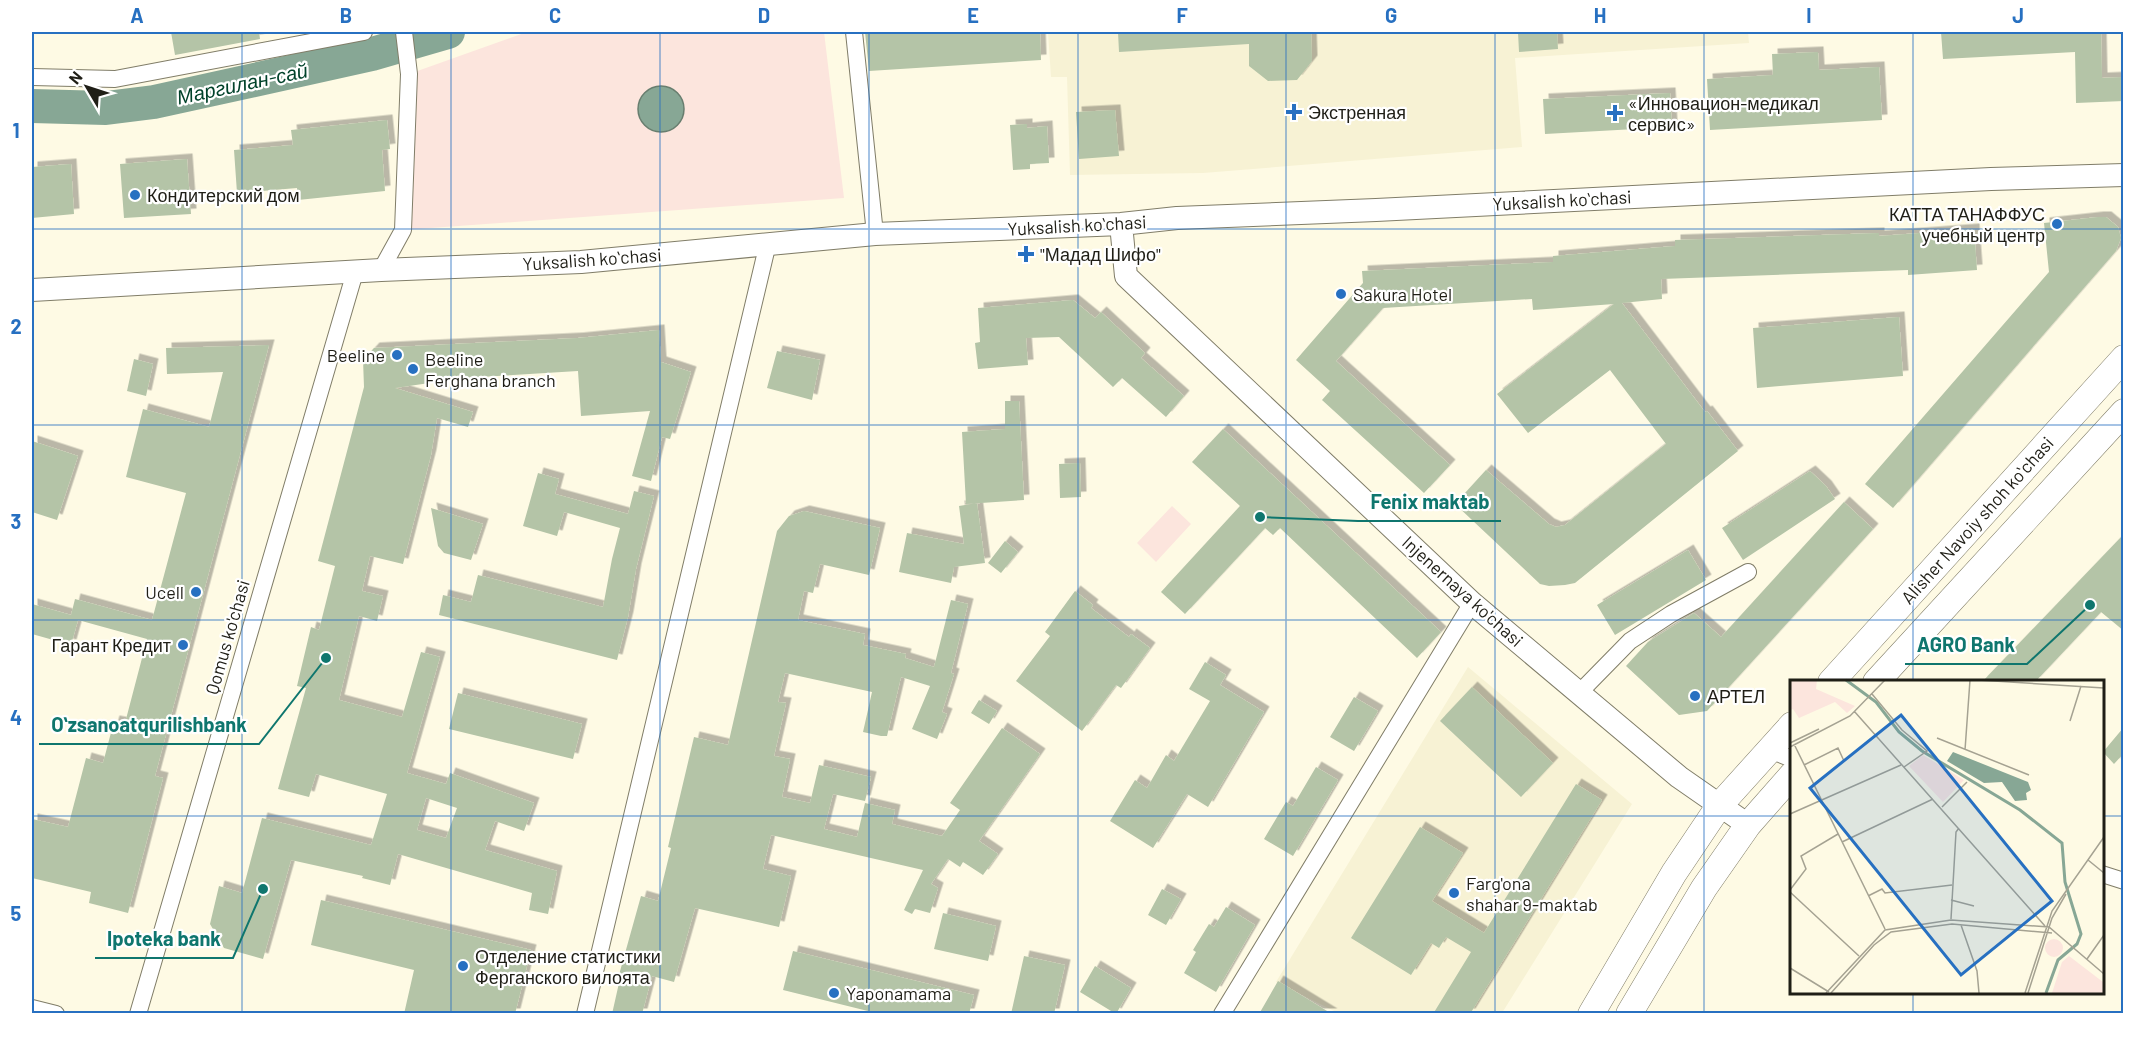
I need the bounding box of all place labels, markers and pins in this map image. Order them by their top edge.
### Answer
place label: «Инновацион-медикал сервис» [1628,92,1819,135]
place label: Экстренная [1308,101,1406,123]
marker: Экстренная [1285,103,1303,121]
marker: «Инновацион-медикал сервис» [1606,104,1624,122]
place label: Кондитерский дом [147,184,300,206]
marker: Кондитерский дом [128,188,142,202]
place label: КАТТА ТАНАФФУС учебный центр [1889,203,2045,246]
marker: КАТТА ТАНАФФУС учебный центр [2050,217,2064,231]
place label: "Мадад Шифо" [1040,243,1161,265]
marker: "Мадад Шифо" [1017,245,1035,263]
place label: Sakura Hotel [1353,283,1452,305]
marker: Sakura Hotel [1334,287,1348,301]
place label: Beeline [327,344,385,366]
marker: Beeline [390,348,404,362]
place label: Beeline Ferghana branch [425,348,556,391]
marker: Beeline Ferghana branch [406,362,420,376]
callout: Fenix maktab [1358,483,1501,521]
place label: Ucell [145,581,184,603]
marker: Ucell [189,585,203,599]
callout: AGRO Bank [1905,626,2027,664]
place label: Гарант Кредит [52,634,171,656]
marker: Гарант Кредит [176,638,190,652]
place label: АРТЕЛ [1707,685,1765,707]
marker: АРТЕЛ [1688,689,1702,703]
callout: Oʻzsanoatqurilishbank [39,706,259,744]
place label: Farg'ona shahar 9-maktab [1466,872,1598,915]
marker: Farg'ona shahar 9-maktab [1447,886,1461,900]
callout: Ipoteka bank [95,920,233,958]
place label: Отделение статистики Ферганского вилоята [475,945,661,988]
marker: Отделение статистики Ферганского вилоята [456,959,470,973]
place label: Yaponamama [846,982,951,1004]
marker: Yaponamama [827,986,841,1000]

